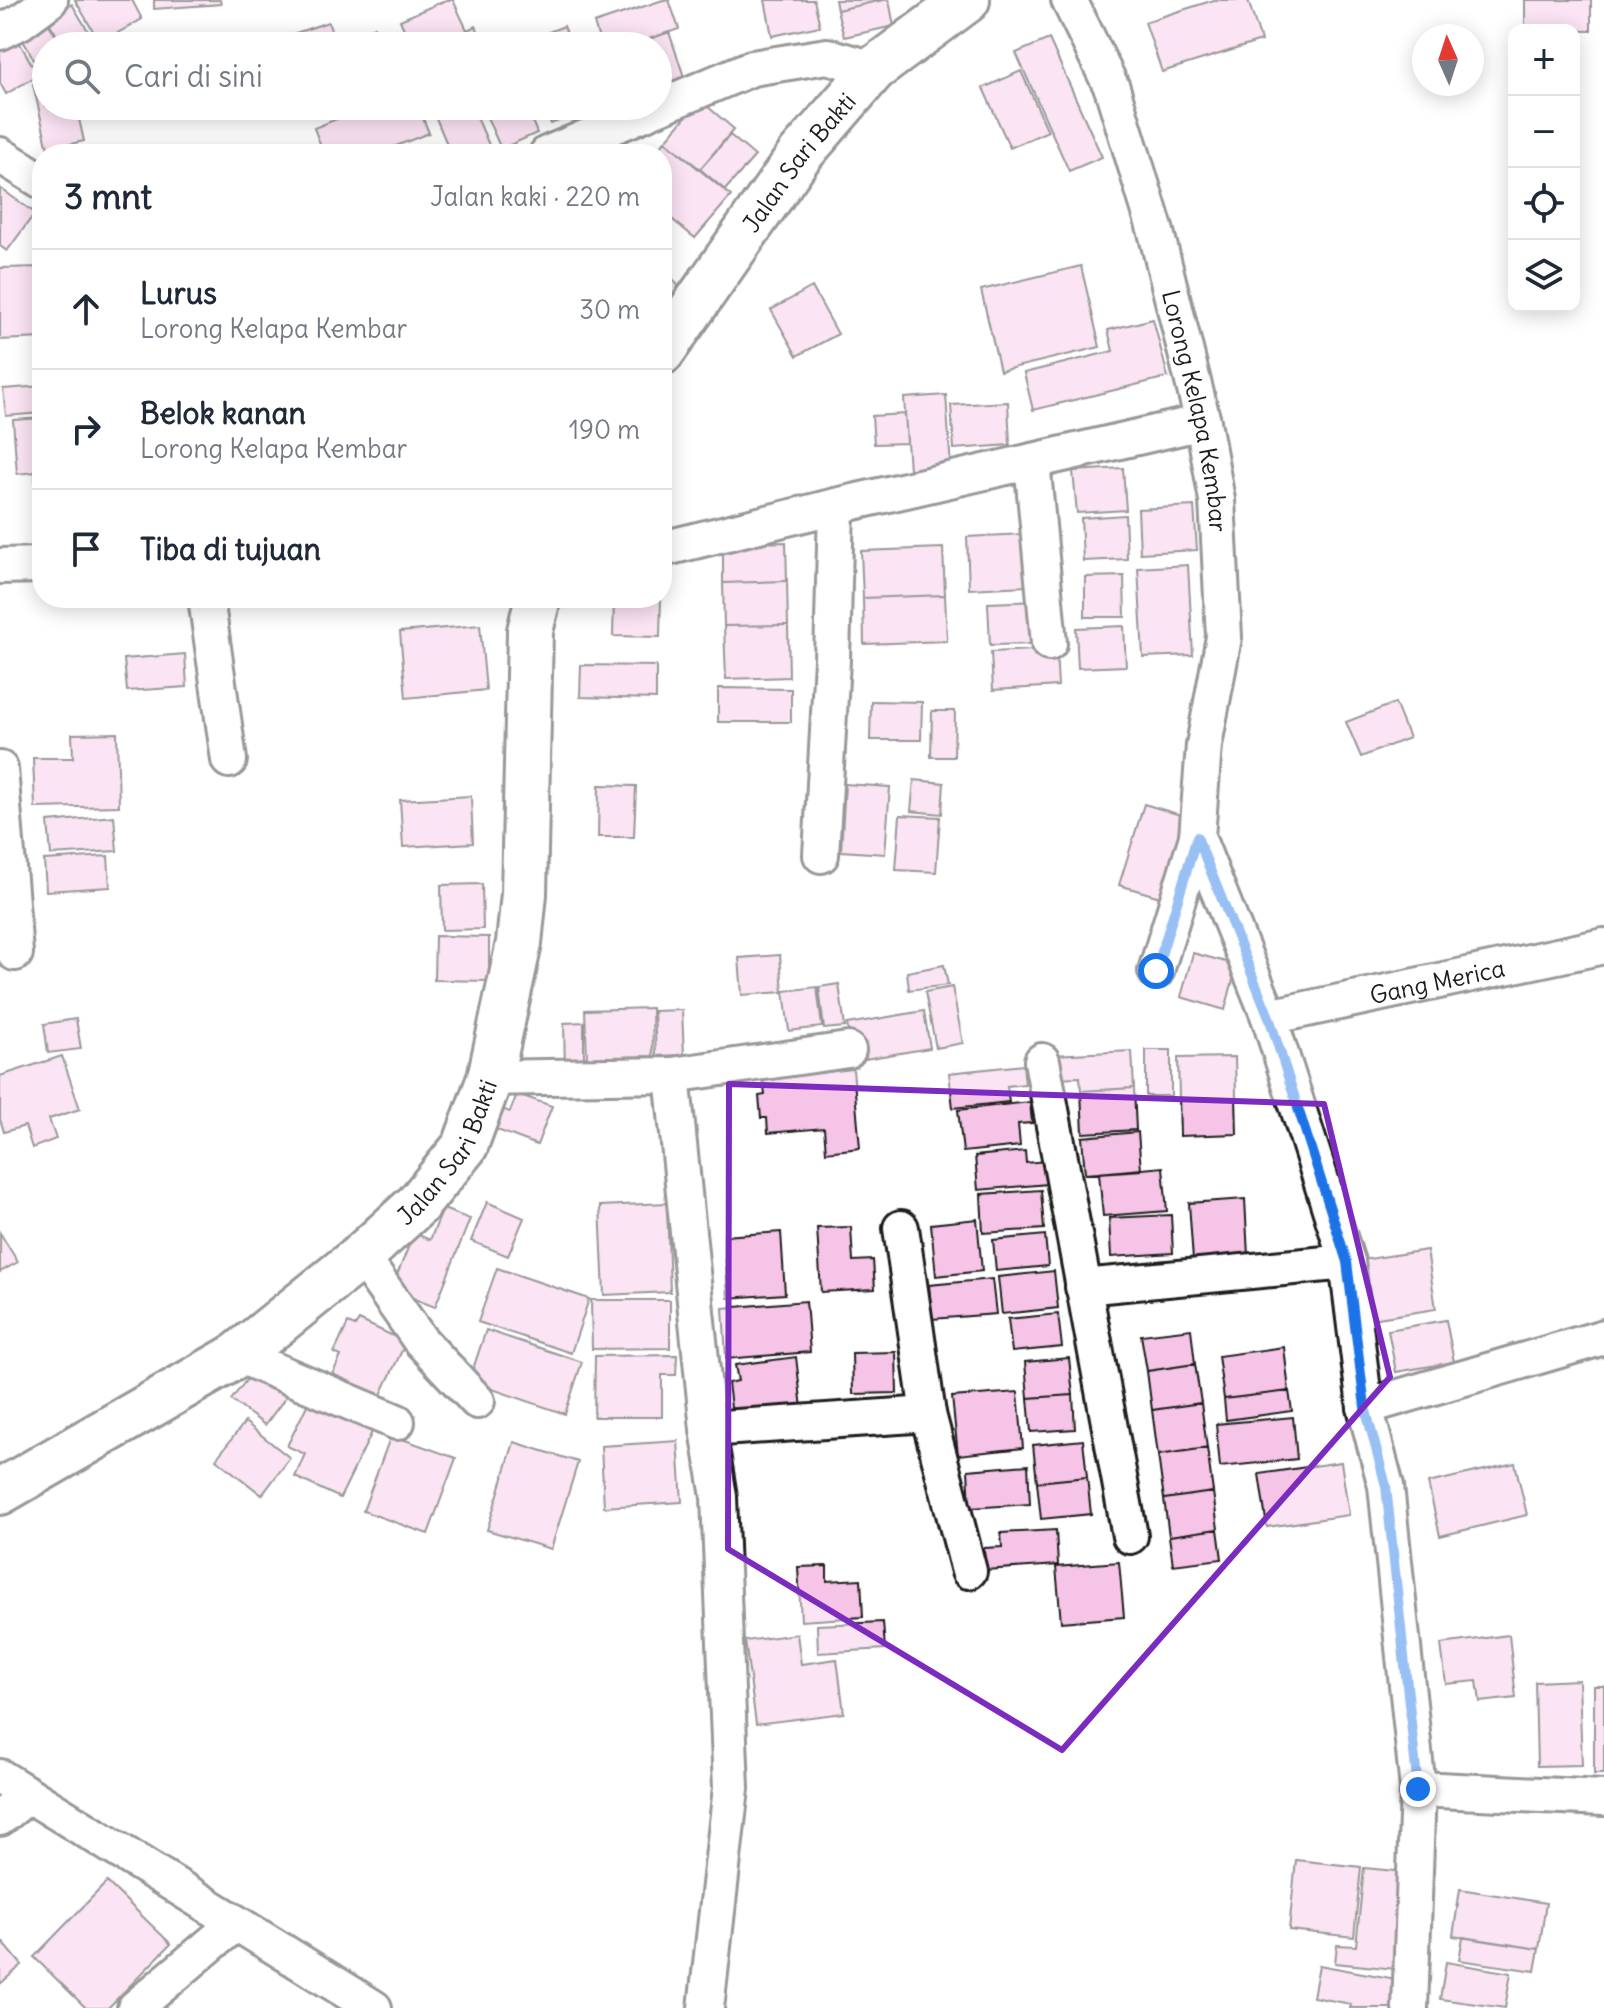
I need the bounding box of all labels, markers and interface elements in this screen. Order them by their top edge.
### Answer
north arrow [1412,24,1484,96]
map controls [1508,24,1580,312]
button: + [1508,24,1580,96]
search box [32,32,672,120]
icon: search [60,54,104,98]
text: Cari di sini [124,57,263,95]
street label: Jalan Sari Bakti [736,87,862,238]
button: − [1508,96,1580,168]
button: locate [1508,168,1580,240]
text: 3 mnt [64,175,152,218]
text: Jalan kaki · 220 m [430,180,640,213]
button: layers [1508,240,1580,312]
text: Lurus [140,274,217,312]
icon: ahead [64,287,108,331]
street label: Lorong Kelapa Kembar [1156,287,1234,533]
text: 30 m [579,293,640,326]
text: Lorong Kelapa Kembar [140,312,407,345]
text: Belok kanan [140,394,306,432]
icon: right [64,407,108,451]
text: 190 m [569,413,640,446]
text: Lorong Kelapa Kembar [140,432,407,465]
icon: arrive [64,527,108,571]
text: Tiba di tujuan [140,530,321,568]
street label: Gang Merica [1367,952,1508,1010]
route start [1138,953,1174,989]
street label: Jalan Sari Bakti [390,1076,503,1231]
route end [1400,1771,1436,1807]

